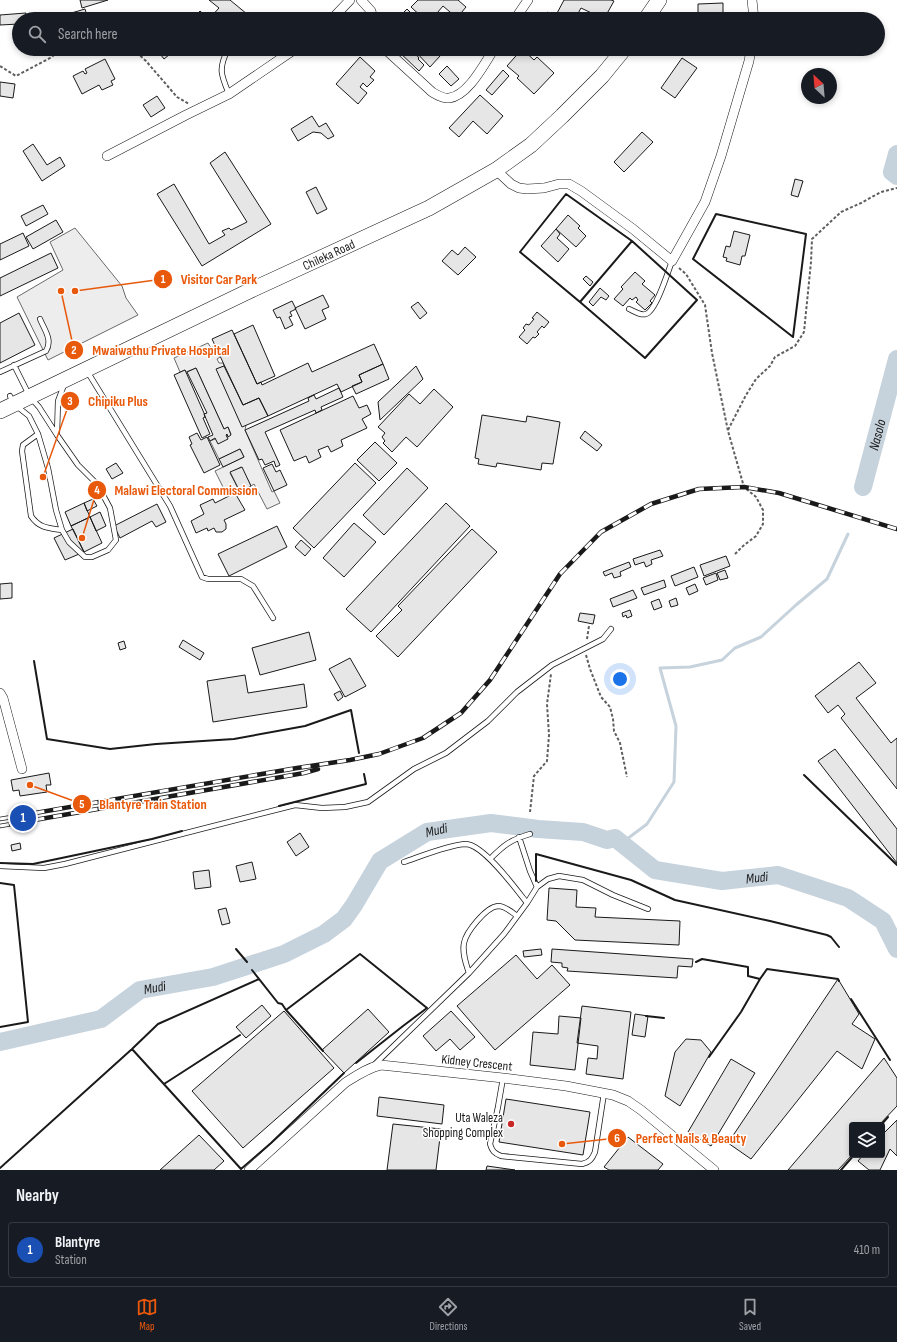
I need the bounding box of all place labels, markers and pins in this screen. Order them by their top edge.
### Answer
callout: Visitor Car Park [153,266,265,292]
callout: Mwaiwathu Private Hospital [64,337,238,363]
callout: Chipiku Plus [60,388,156,414]
callout: Malawi Electoral Commission [87,477,266,503]
callout: Blantyre Train Station [72,791,215,817]
pin: 1 [10,803,36,833]
place label: Uta Waleza Shopping Complex [423,1110,503,1141]
marker: Uta Waleza Shopping Complex [506,1119,516,1129]
callout: Perfect Nails & Beauty [607,1125,754,1151]

